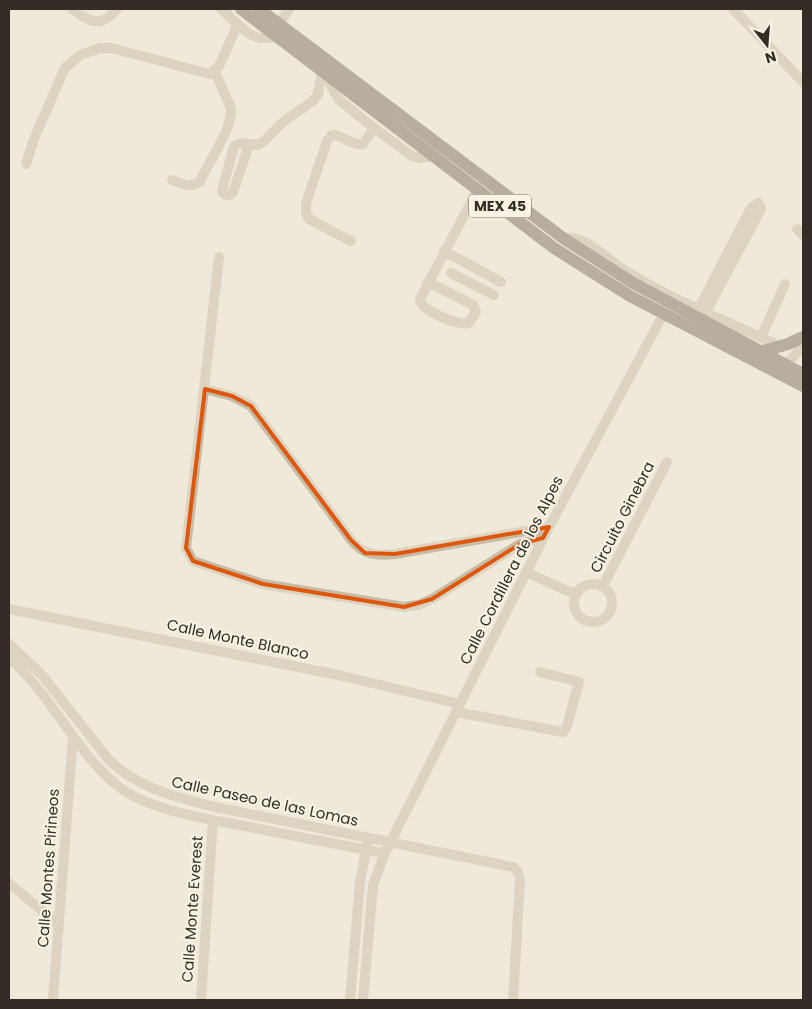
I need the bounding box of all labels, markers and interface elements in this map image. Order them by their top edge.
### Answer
north arrow [742,20,792,70]
text: N [763,46,779,69]
road number: MEX 45 [469,195,531,218]
street label: Circuito Ginebra [585,458,659,576]
street label: Calle Cordillera de los Alpes [454,472,568,668]
street label: Calle Monte Blanco [165,614,311,664]
street label: Calle Paseo de las Lomas [170,771,361,831]
street label: Calle Montes Pirineos [32,788,64,948]
street label: Calle Monte Everest [176,835,208,983]

